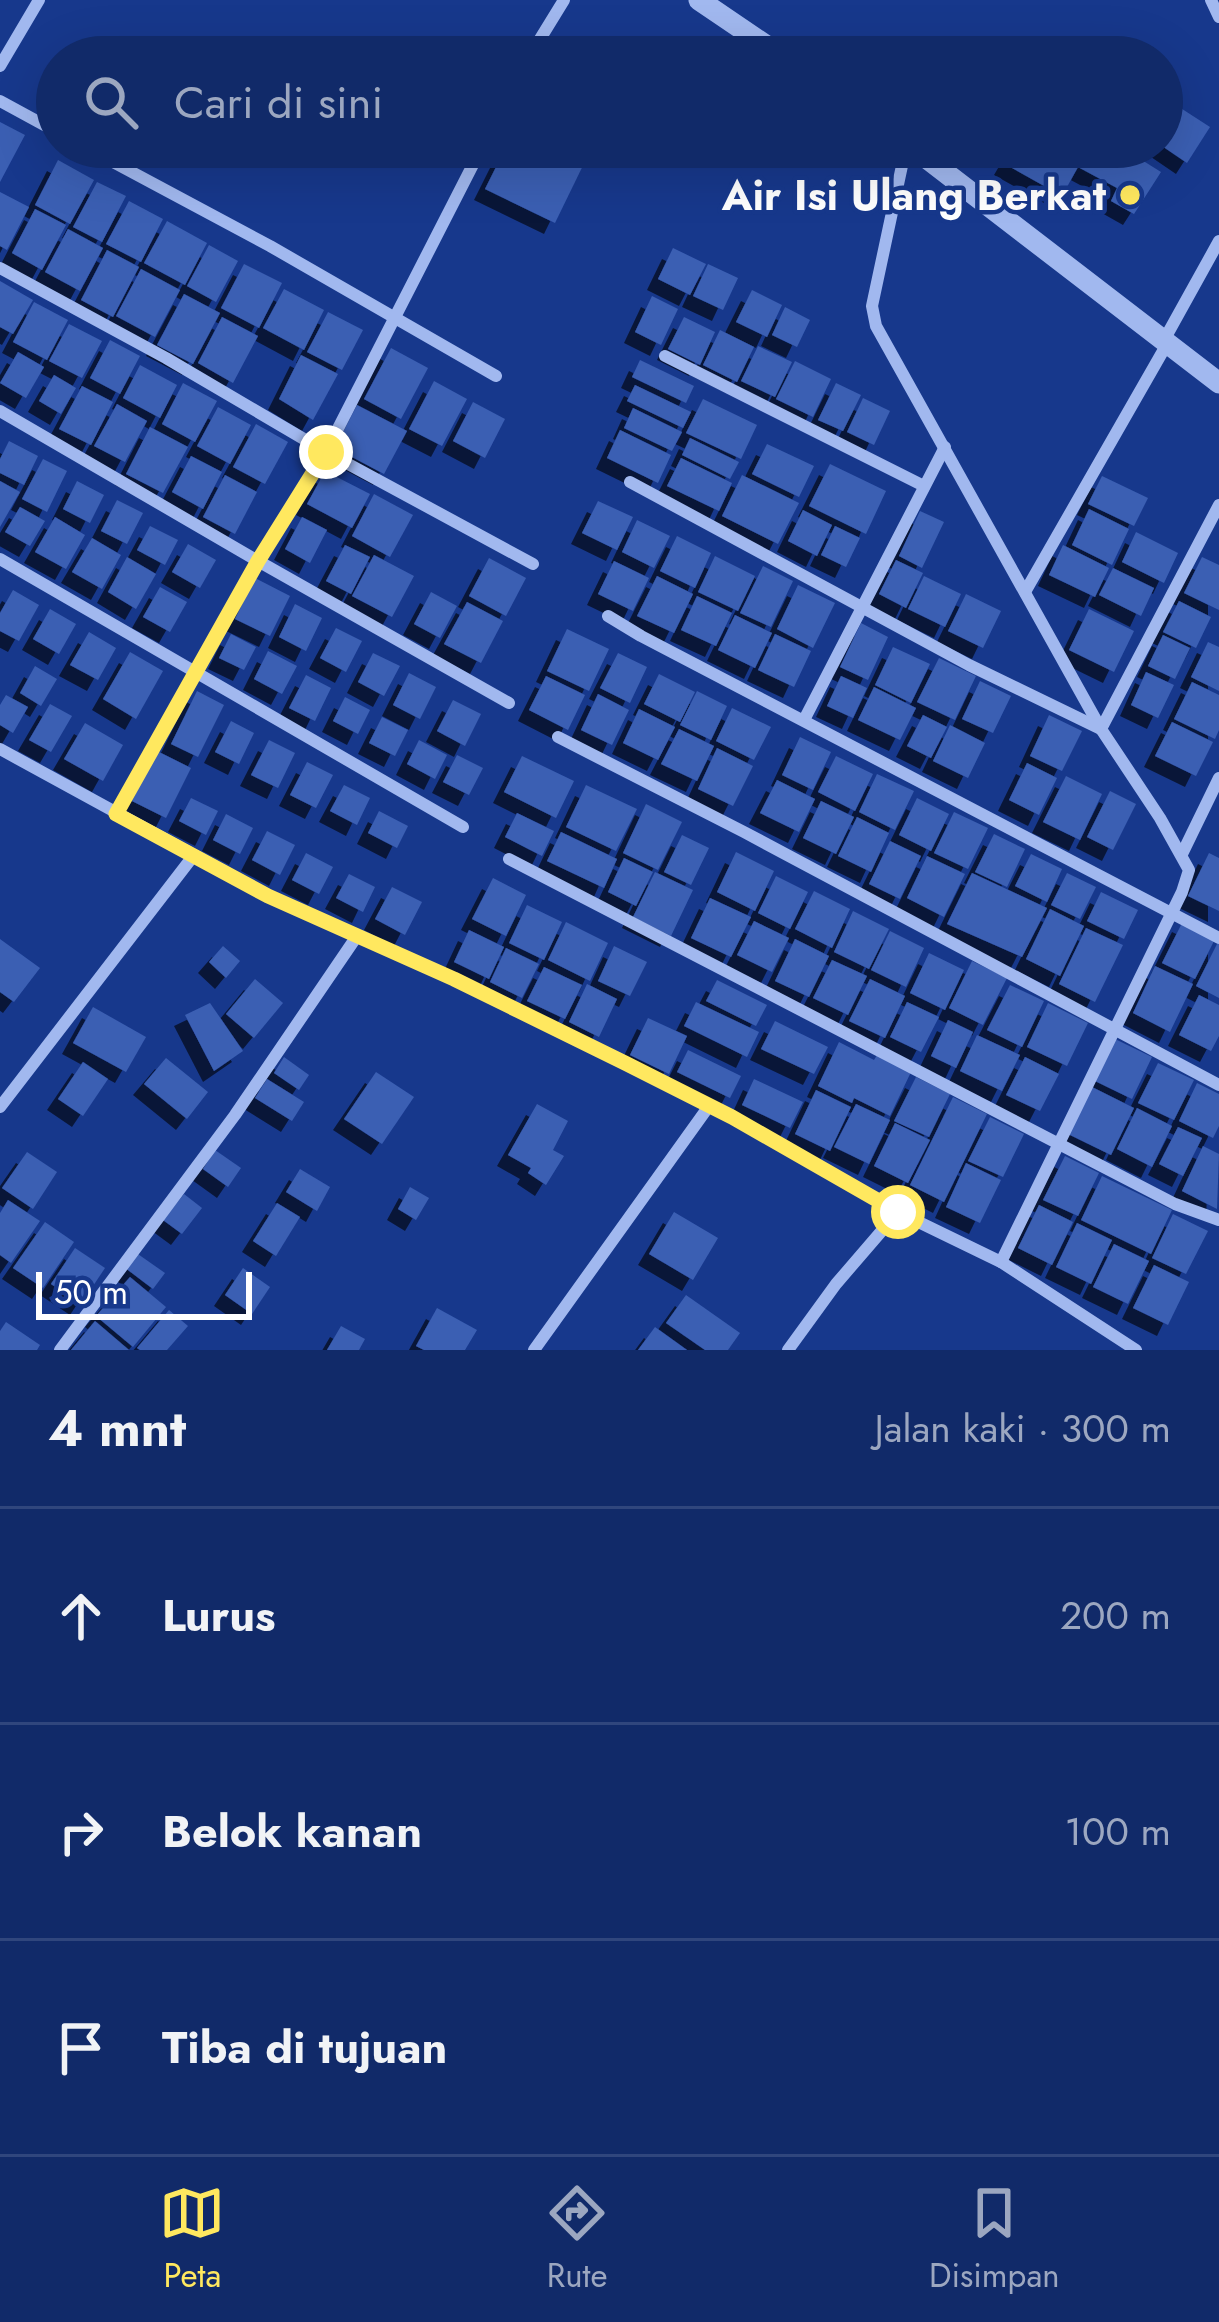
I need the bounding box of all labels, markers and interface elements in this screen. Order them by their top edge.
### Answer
search box [36,36,1183,168]
icon: search [78,69,144,135]
text: Cari di sini [174,70,383,135]
place label: Air Isi Ulang Berkat [721,165,1107,226]
marker: Air Isi Ulang Berkat [1117,182,1143,208]
route end [299,425,353,479]
route start [871,1185,925,1239]
scale bar [36,1266,252,1319]
text: 50 m [54,1269,128,1316]
text: 4 mnt [48,1391,186,1465]
text: Jalan kaki · 300 m [874,1400,1171,1457]
icon: ahead [48,1583,114,1649]
text: Lurus [162,1583,276,1648]
text: 200 m [1060,1587,1171,1644]
icon: right [48,1799,114,1865]
text: Belok kanan [162,1799,422,1864]
text: 100 m [1065,1803,1171,1860]
icon: arrive [48,2015,114,2081]
text: Tiba di tujuan [162,2015,447,2080]
tab: Peta [159,2180,225,2299]
tab: Rute [544,2180,610,2299]
tab: Disimpan [929,2180,1060,2299]

